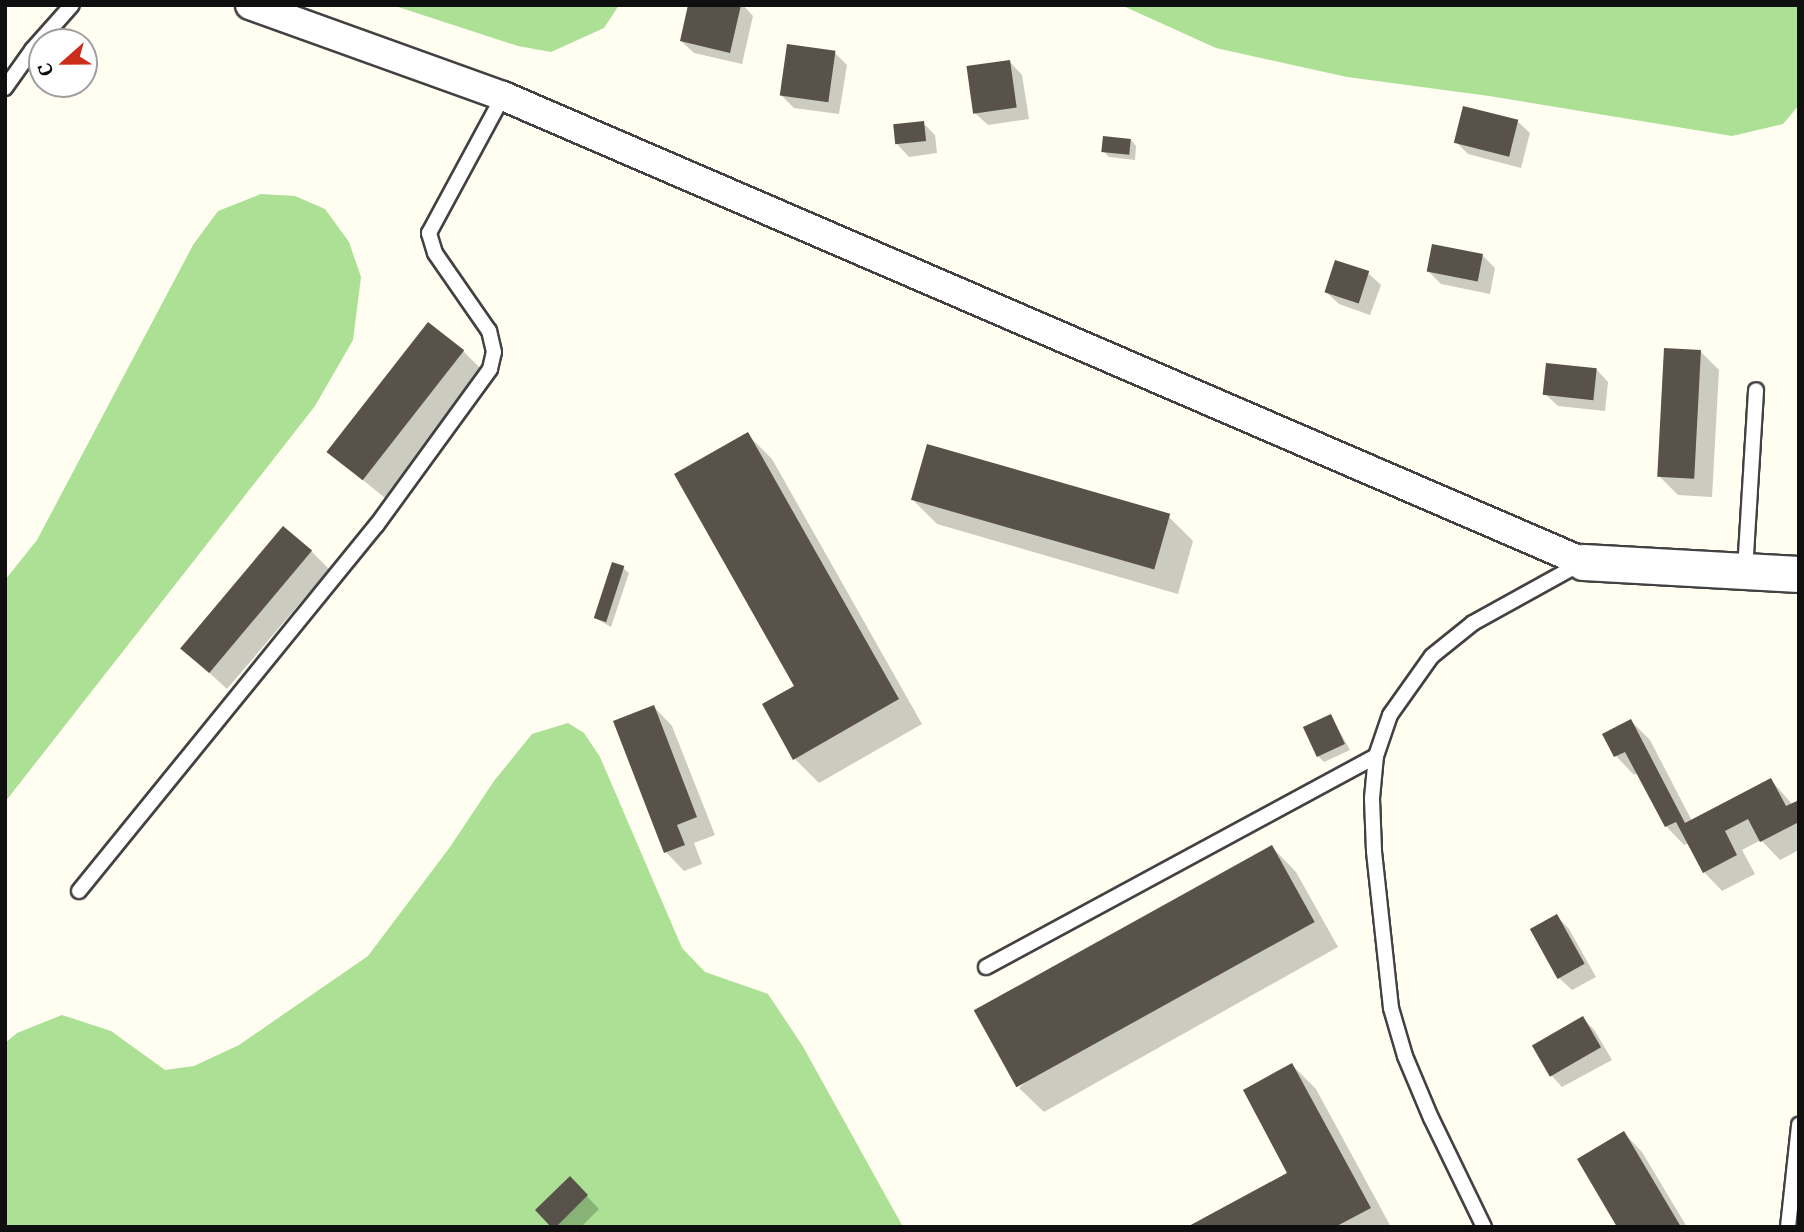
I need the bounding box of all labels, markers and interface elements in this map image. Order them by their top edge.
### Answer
north arrow [28,28,98,98]
text: С [32,60,59,80]

